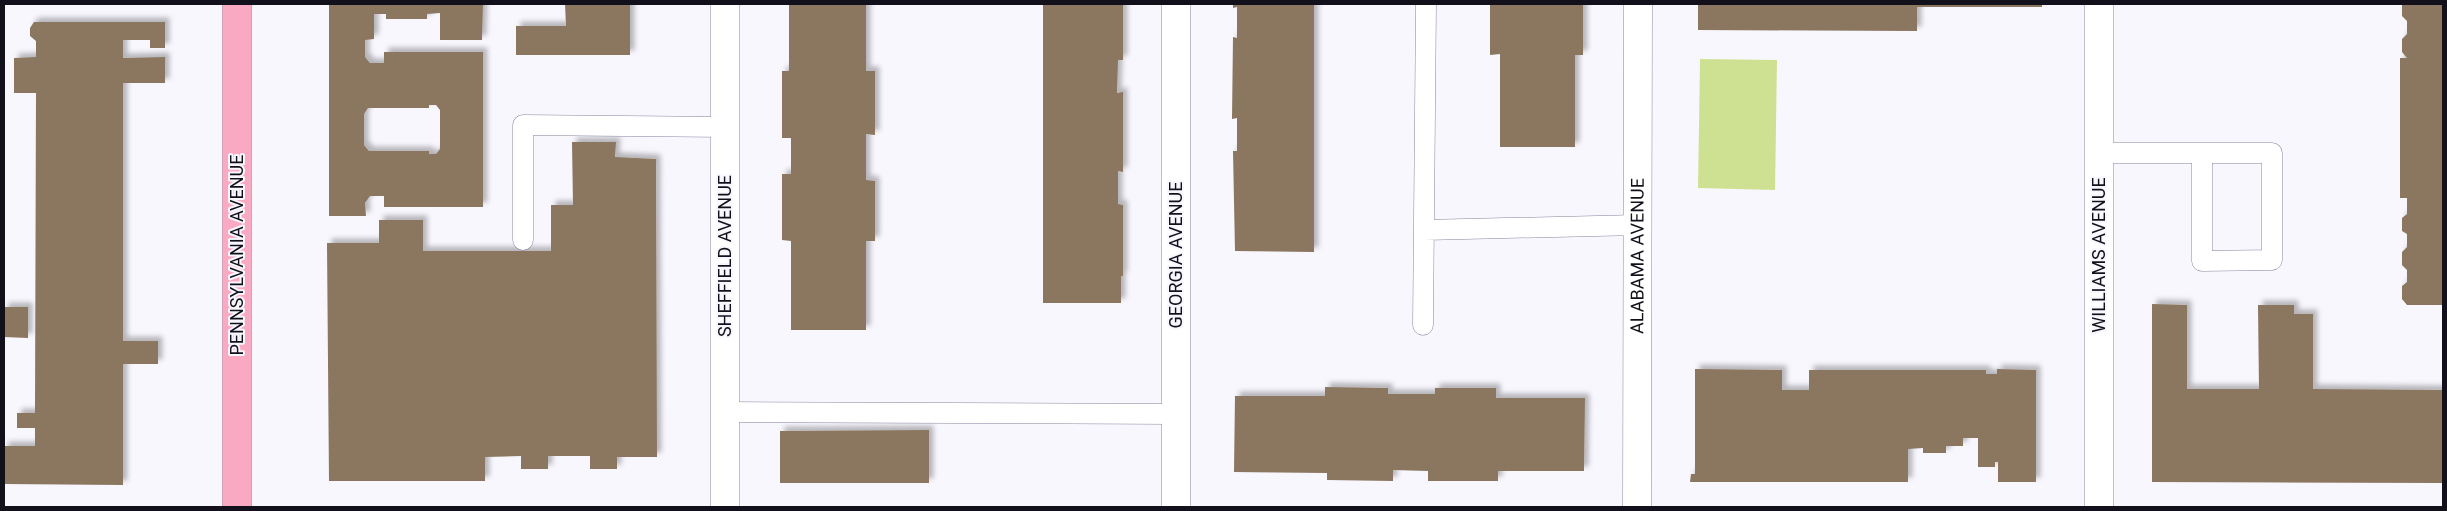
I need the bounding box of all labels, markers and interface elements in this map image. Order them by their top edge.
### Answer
street label: PENNSYLVANIA AVENUE [226,155,247,355]
street label: SHEFFIELD AVENUE [714,175,735,337]
street label: WILLIAMS AVENUE [2088,177,2109,333]
street label: ALABAMA AVENUE [1626,178,1648,334]
street label: GEORGIA AVENUE [1165,182,1186,328]

